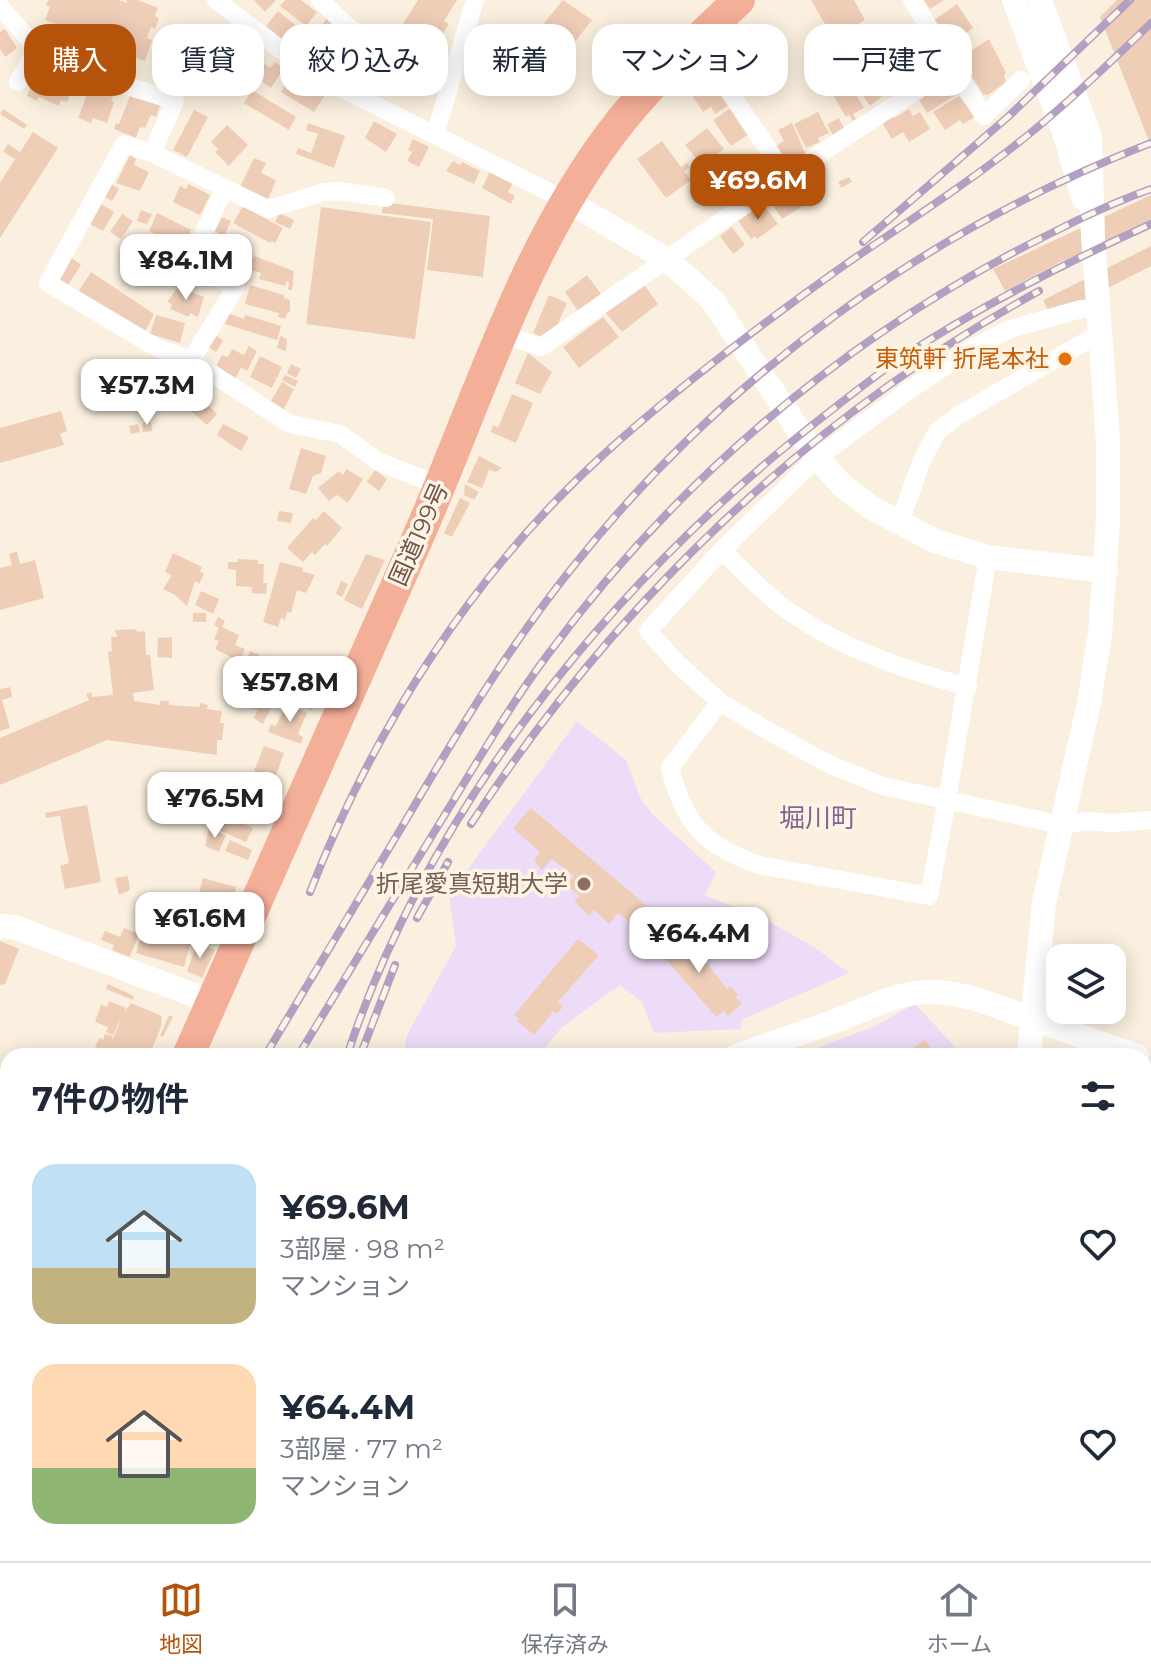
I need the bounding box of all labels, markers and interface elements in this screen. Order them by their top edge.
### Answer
chip: 購入 [24,24,136,96]
chip: 賃貸 [152,24,264,96]
chip: 絞り込み [280,24,448,96]
chip: 新着 [464,24,576,96]
chip: マンション [592,24,788,96]
chip: 一戸建て [804,24,972,96]
pin: ¥69.6M [693,154,823,222]
text: ¥69.6M [708,164,808,196]
pin: ¥84.1M [121,234,251,302]
text: ¥84.1M [138,244,234,276]
place label: 東筑軒 折尾本社 [875,344,1049,373]
marker: 東筑軒 折尾本社 [1056,350,1074,368]
pin: ¥57.3M [82,359,212,427]
text: ¥57.3M [99,369,195,401]
street label: 国道199号 [383,478,454,590]
pin: ¥57.8M [225,656,355,724]
text: ¥57.8M [241,666,339,698]
pin: ¥76.5M [150,772,280,840]
text: ¥76.5M [165,782,265,814]
district label: 堀川町 [779,802,857,834]
place label: 折尾愛真短期大学 [376,869,568,898]
marker: 折尾愛真短期大学 [575,875,593,893]
pin: ¥61.6M [135,892,265,960]
text: ¥61.6M [153,902,247,934]
pin: ¥64.4M [634,907,764,975]
text: ¥64.4M [647,917,751,949]
map controls [1046,944,1126,1024]
button: layers [1046,944,1126,1024]
icon: filters [1076,1074,1120,1118]
text: 7件の物件 [32,1078,189,1120]
text: ¥69.6M [280,1186,410,1228]
icon: home [96,1196,192,1292]
icon: heart [1076,1222,1120,1266]
text: 3部屋 · 98 m² [280,1233,445,1265]
text: マンション [280,1270,410,1302]
text: ¥64.4M [280,1386,415,1428]
icon: home [96,1396,192,1492]
icon: heart [1076,1422,1120,1466]
text: 3部屋 · 77 m² [280,1433,443,1465]
text: マンション [280,1470,410,1502]
tab: 地図 [159,1578,203,1658]
tab: 保存済み [521,1578,609,1658]
tab: ホーム [927,1578,992,1658]

